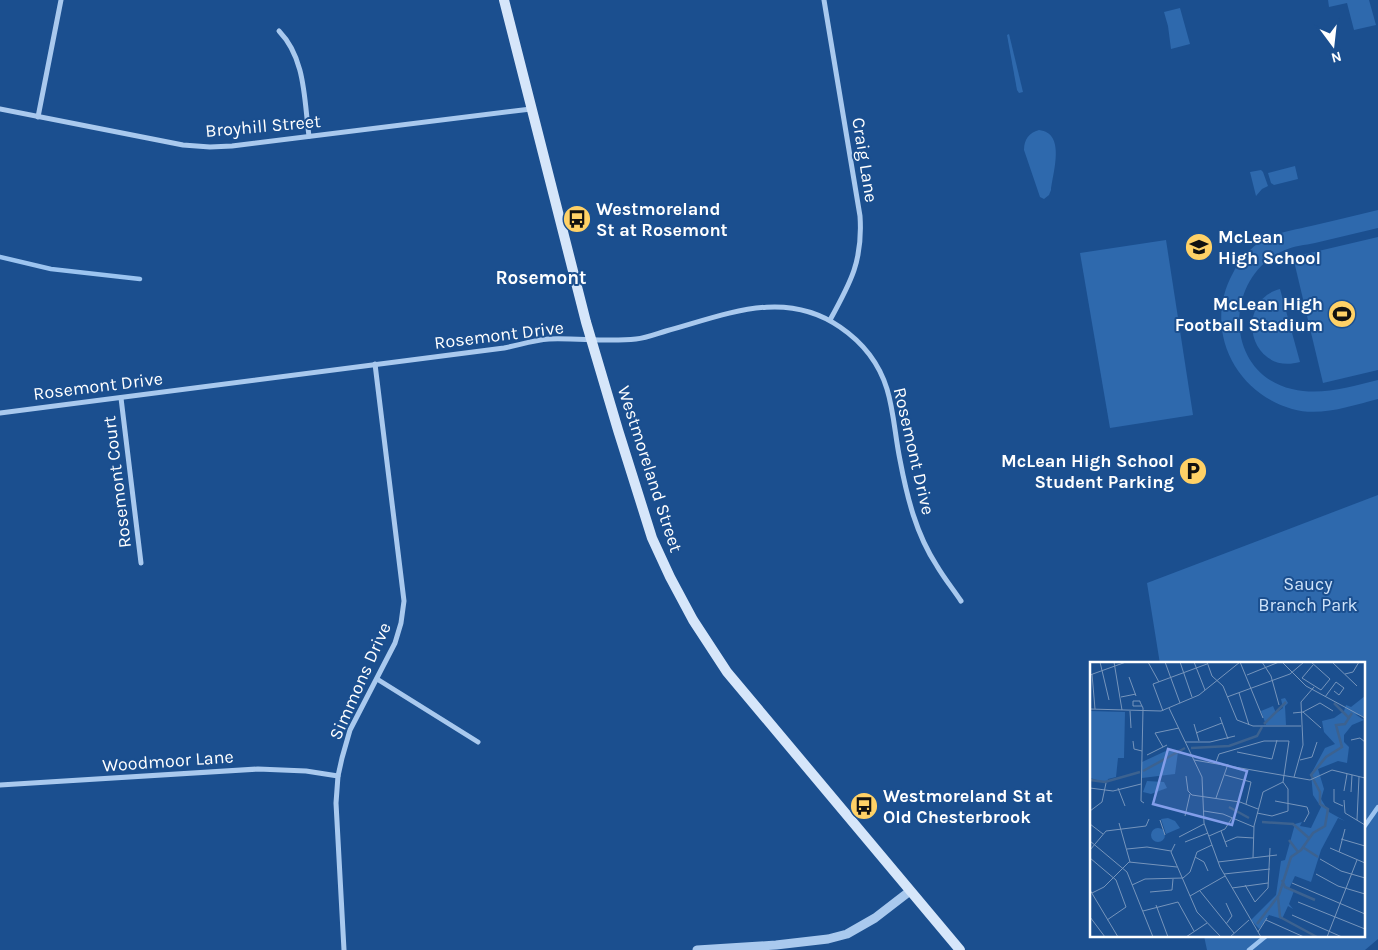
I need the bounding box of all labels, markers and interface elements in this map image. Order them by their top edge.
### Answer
north arrow [1308,20,1358,70]
text: N [1329,48,1343,67]
street label: Broyhill Street [204,110,322,142]
street label: Craig Lane [847,116,883,204]
place label: Westmoreland St at Rosemont [596,198,728,241]
bus stop icon: Westmoreland St at Rosemont [562,204,592,234]
place label: McLean High School [1218,226,1321,269]
school or university icon: McLean High School [1184,232,1214,262]
district label: Rosemont [495,267,587,289]
place label: McLean High Football Stadium [1175,293,1323,336]
sports icon: McLean High Football Stadium [1327,299,1357,329]
street label: Rosemont Drive [433,316,565,354]
street label: Rosemont Drive [32,367,164,405]
street label: Westmoreland Street [613,383,687,555]
street label: Rosemont Drive [889,385,939,517]
street label: Rosemont Court [98,414,136,549]
place label: McLean High School Student Parking [1001,450,1175,493]
parking icon: McLean High School Student Parking [1178,456,1208,486]
park label: Saucy Branch Park [1258,573,1358,616]
street label: Simmons Drive [324,619,396,743]
inset map [1090,662,1366,938]
street label: Woodmoor Lane [102,745,234,777]
place label: Westmoreland St at Old Chesterbrook [883,785,1053,828]
bus stop icon: Westmoreland St at Old Chesterbrook [849,791,879,821]

